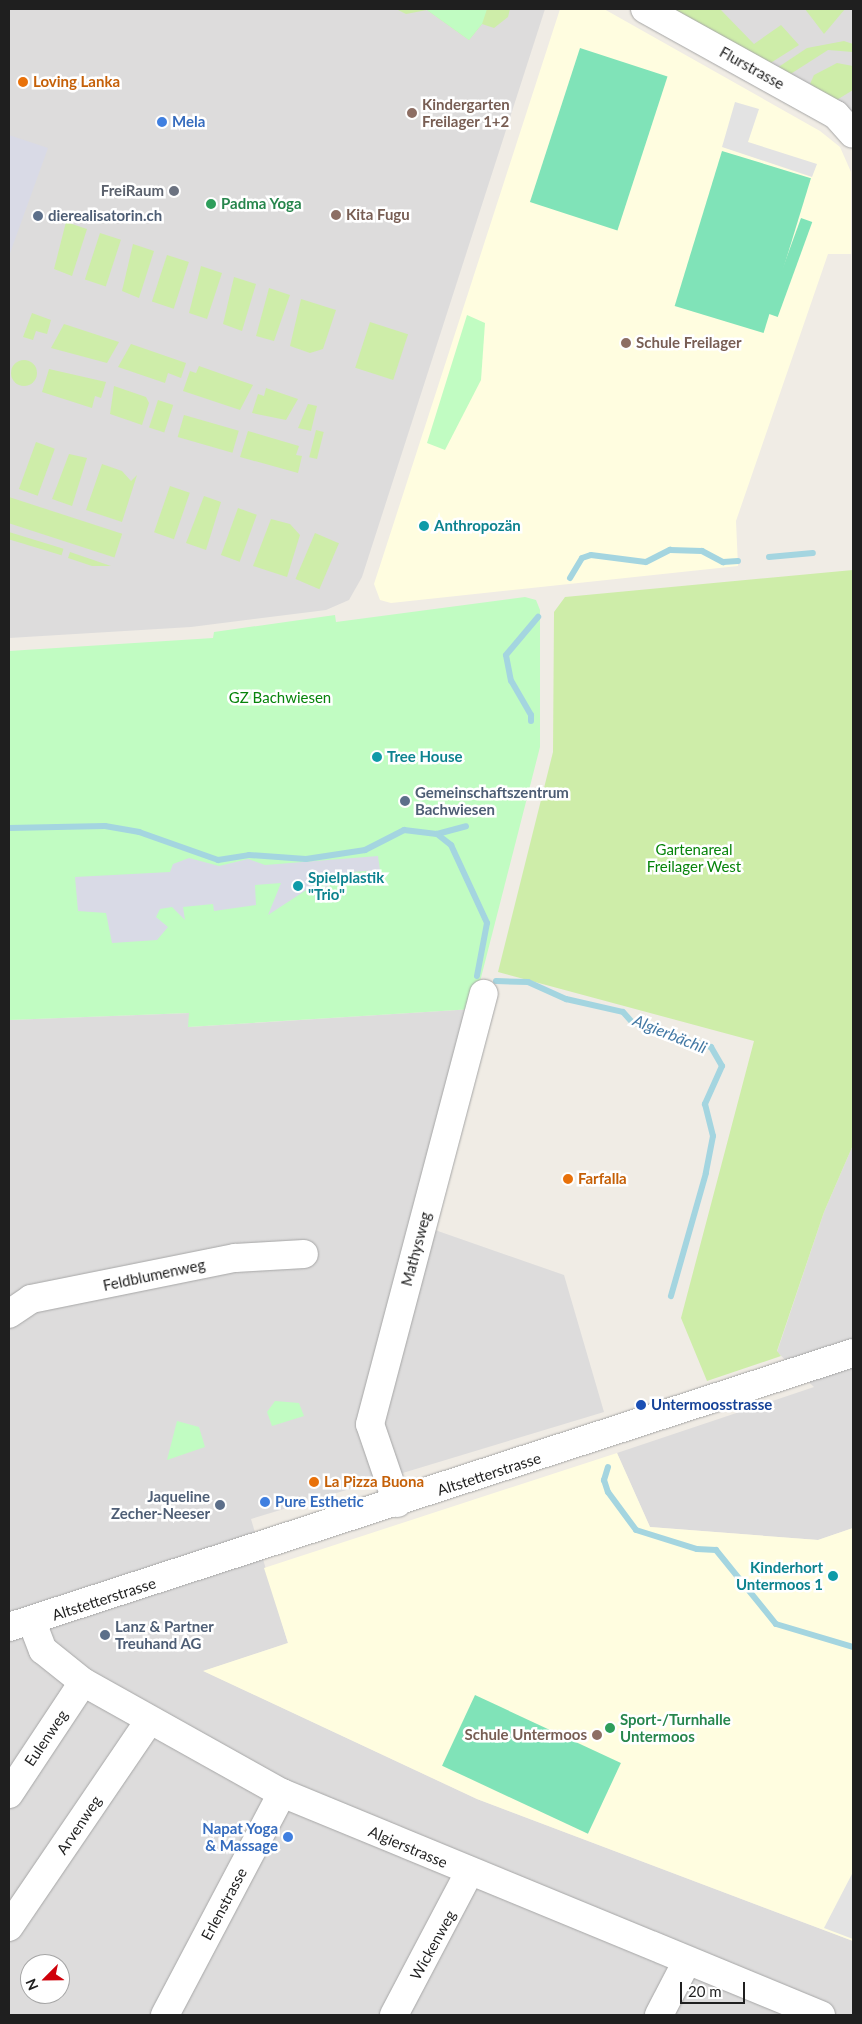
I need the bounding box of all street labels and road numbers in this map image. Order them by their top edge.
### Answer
street label: Flurstrasse [716,43,788,93]
street label: Mathysweg [397,1210,435,1288]
street label: Feldblumenweg [101,1255,207,1295]
street label: Altstetterstrasse [435,1449,543,1499]
street label: Altstetterstrasse [50,1574,158,1624]
street label: Eulenweg [21,1706,71,1770]
street label: Arvenweg [53,1792,105,1858]
street label: Algierstrasse [366,1822,450,1872]
street label: Erlenstrasse [197,1865,251,1943]
street label: Wickenweg [406,1907,460,1983]

